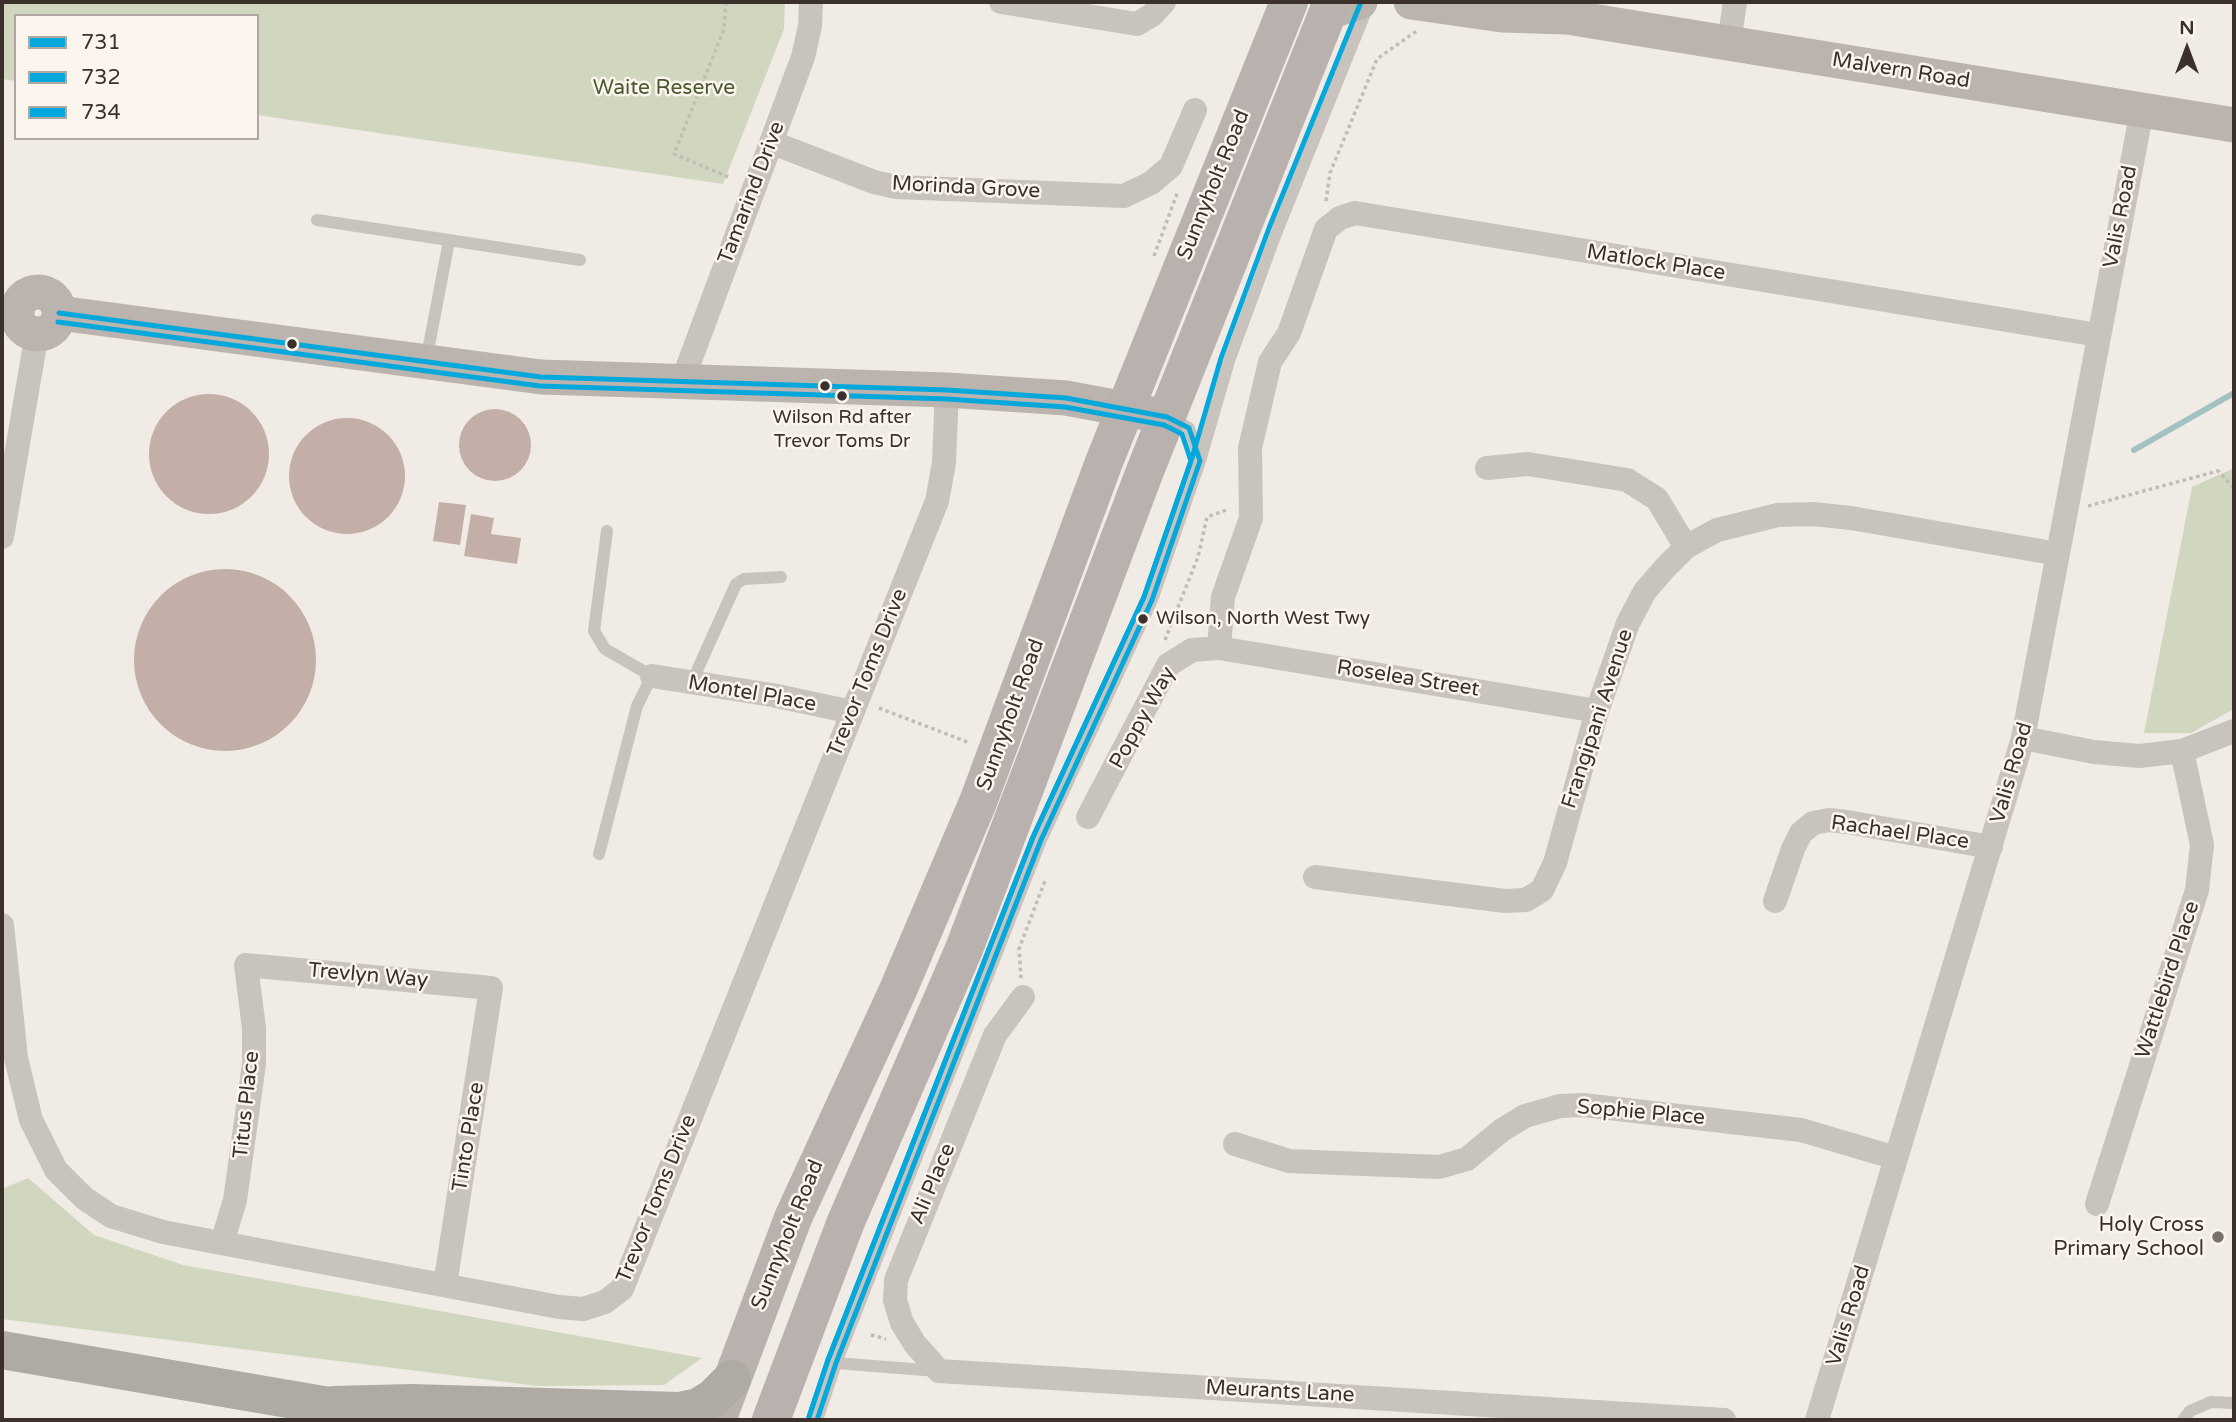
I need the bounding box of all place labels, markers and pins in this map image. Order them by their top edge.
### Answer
unlabelled marker [285,337,299,351]
unlabelled marker [818,379,832,393]
marker: Wilson Rd after Trevor Toms Dr [835,389,849,403]
place label: Wilson Rd after Trevor Toms Dr [773,407,911,451]
place label: Wilson, North West Twy [1156,608,1370,630]
marker: Wilson, North West Twy [1136,612,1150,626]
place label: Holy Cross Primary School [2053,1212,2204,1262]
marker: Holy Cross Primary School [2210,1229,2226,1245]

